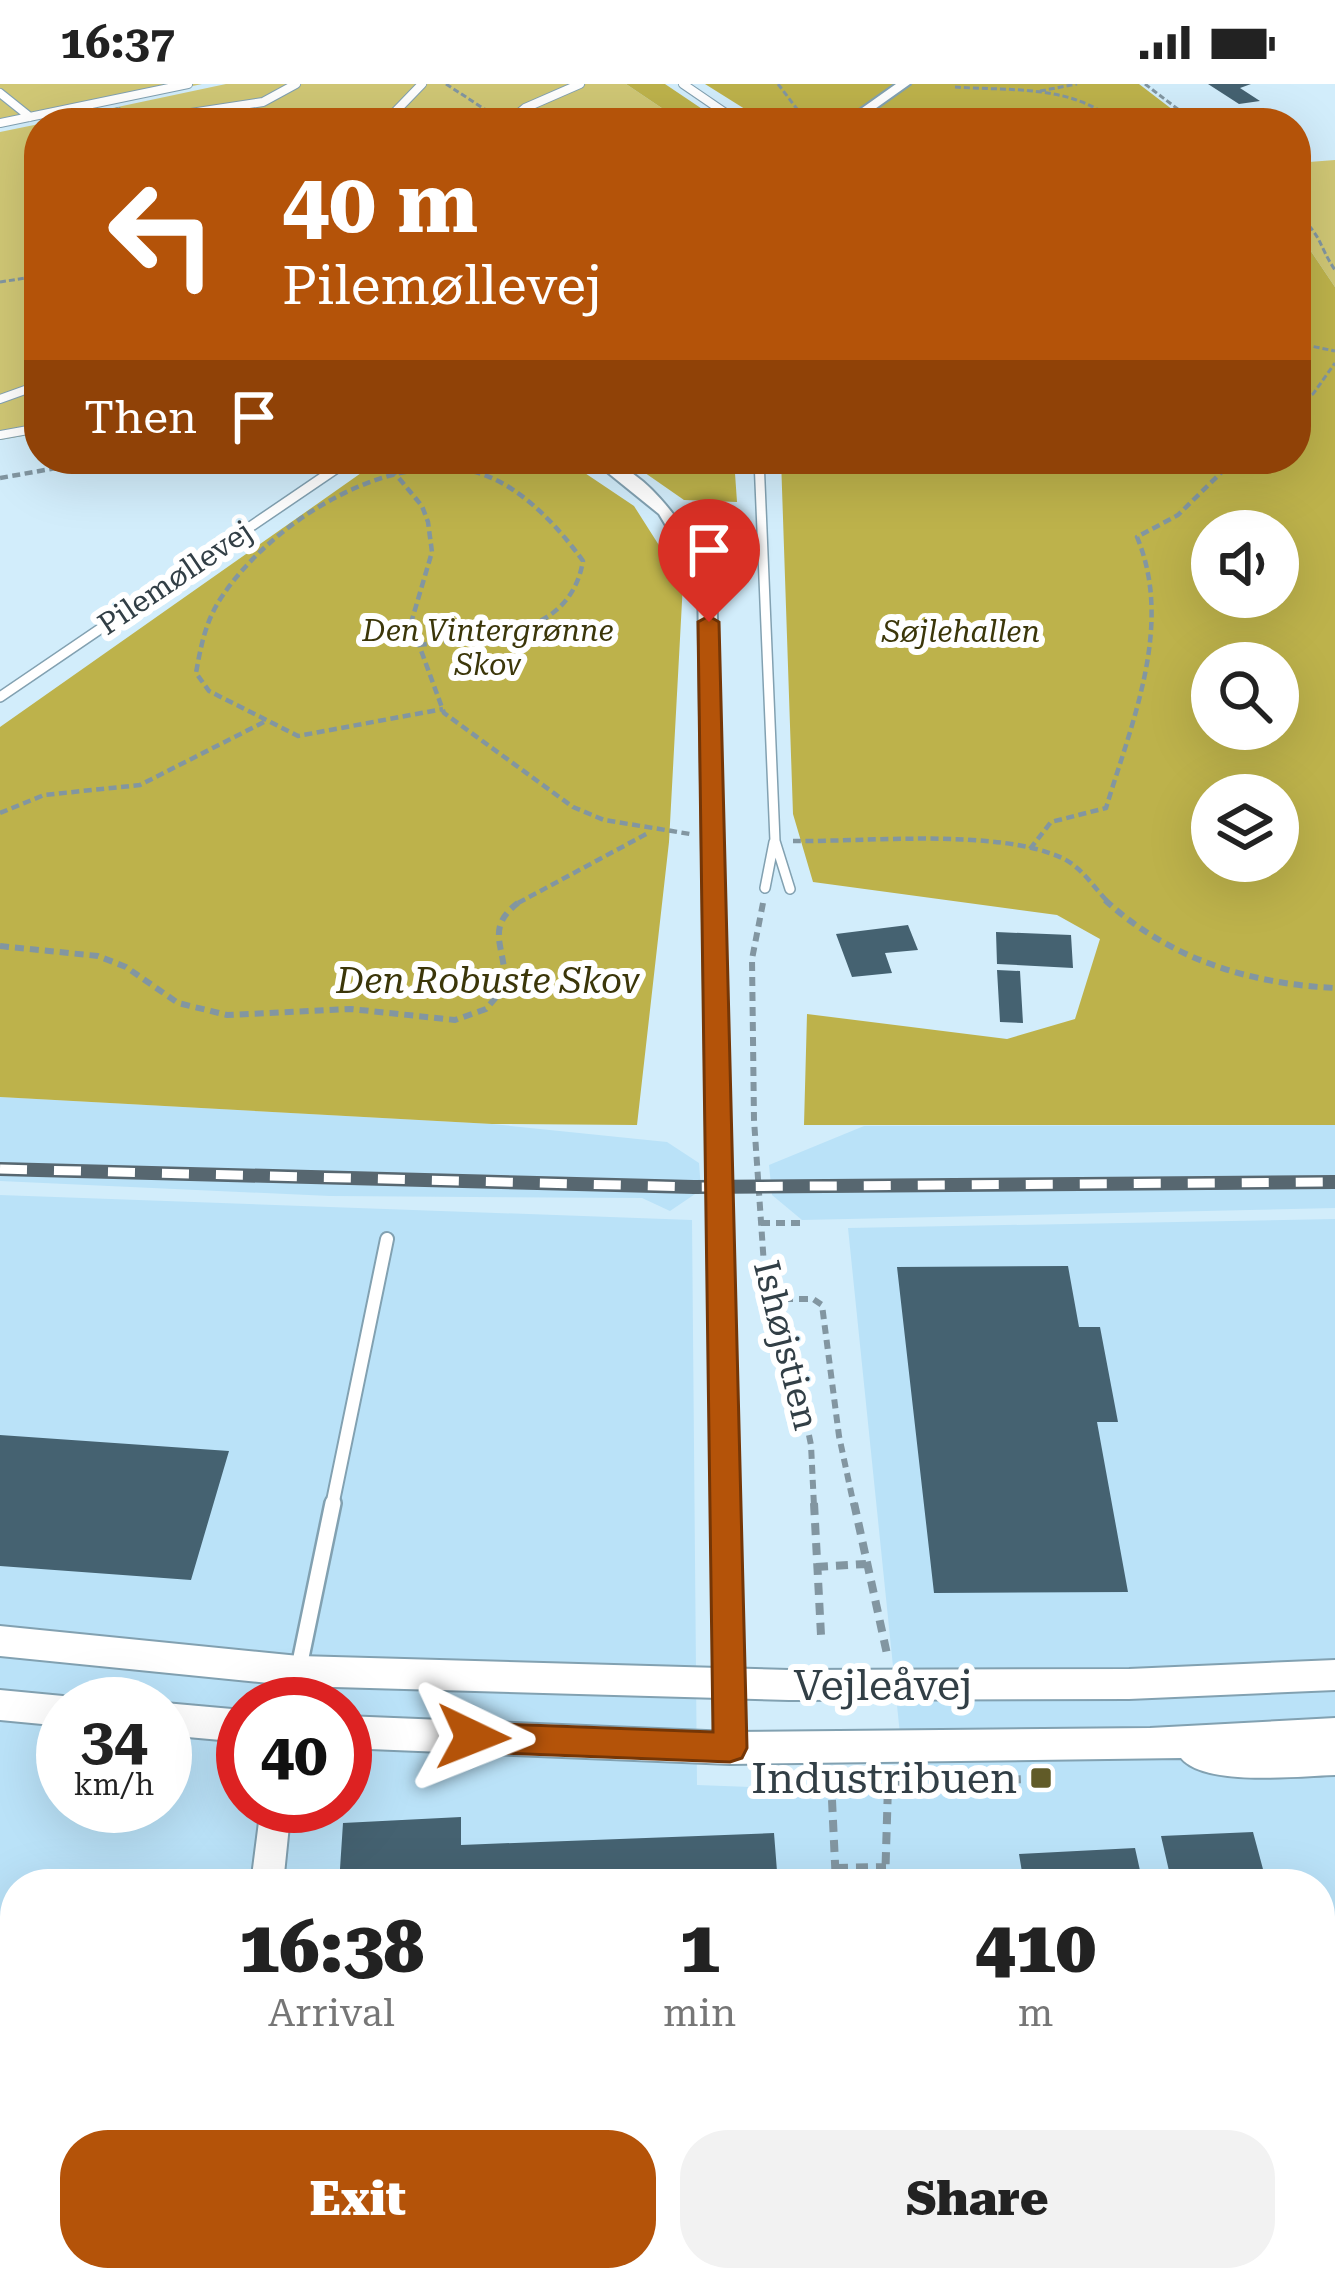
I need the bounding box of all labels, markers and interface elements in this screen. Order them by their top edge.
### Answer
text: 16:37 [60,16,175,69]
text: 40 m [282,154,478,252]
icon: left [84,156,240,312]
text: Pilemøllevej [282,254,602,317]
icon: arrive [221,384,287,450]
text: Then [84,391,197,444]
pin [658,499,760,622]
map controls [1191,510,1299,882]
button: sound [1191,510,1299,618]
street label: Pilemøllevej [91,513,258,642]
icon: arrive [676,517,742,583]
park label: Den Vintergrønne Skov [361,613,614,682]
park label: Søjlehallen [881,614,1040,649]
button: search [1191,642,1299,750]
button: layers [1191,774,1299,882]
park label: Den Robuste Skov [335,960,640,1002]
street label: Ishøjstien [745,1256,827,1434]
street label: Vejleåvej [793,1661,973,1710]
position arrow [410,1674,536,1800]
speed limit sign: 40 [216,1677,372,1833]
text: 34 [80,1704,148,1775]
place label: Industribuen [751,1754,1017,1803]
marker: Industribuen [1028,1765,1054,1791]
text: km/h [74,1767,154,1802]
text: 16:38 [239,1905,424,1990]
text: 1 [679,1905,720,1990]
text: 410 [975,1905,1096,1990]
text: Arrival [268,1990,395,2036]
text: min [663,1990,736,2036]
text: m [1018,1990,1053,2036]
button: Exit [60,2130,656,2268]
button: Share [680,2130,1275,2268]

